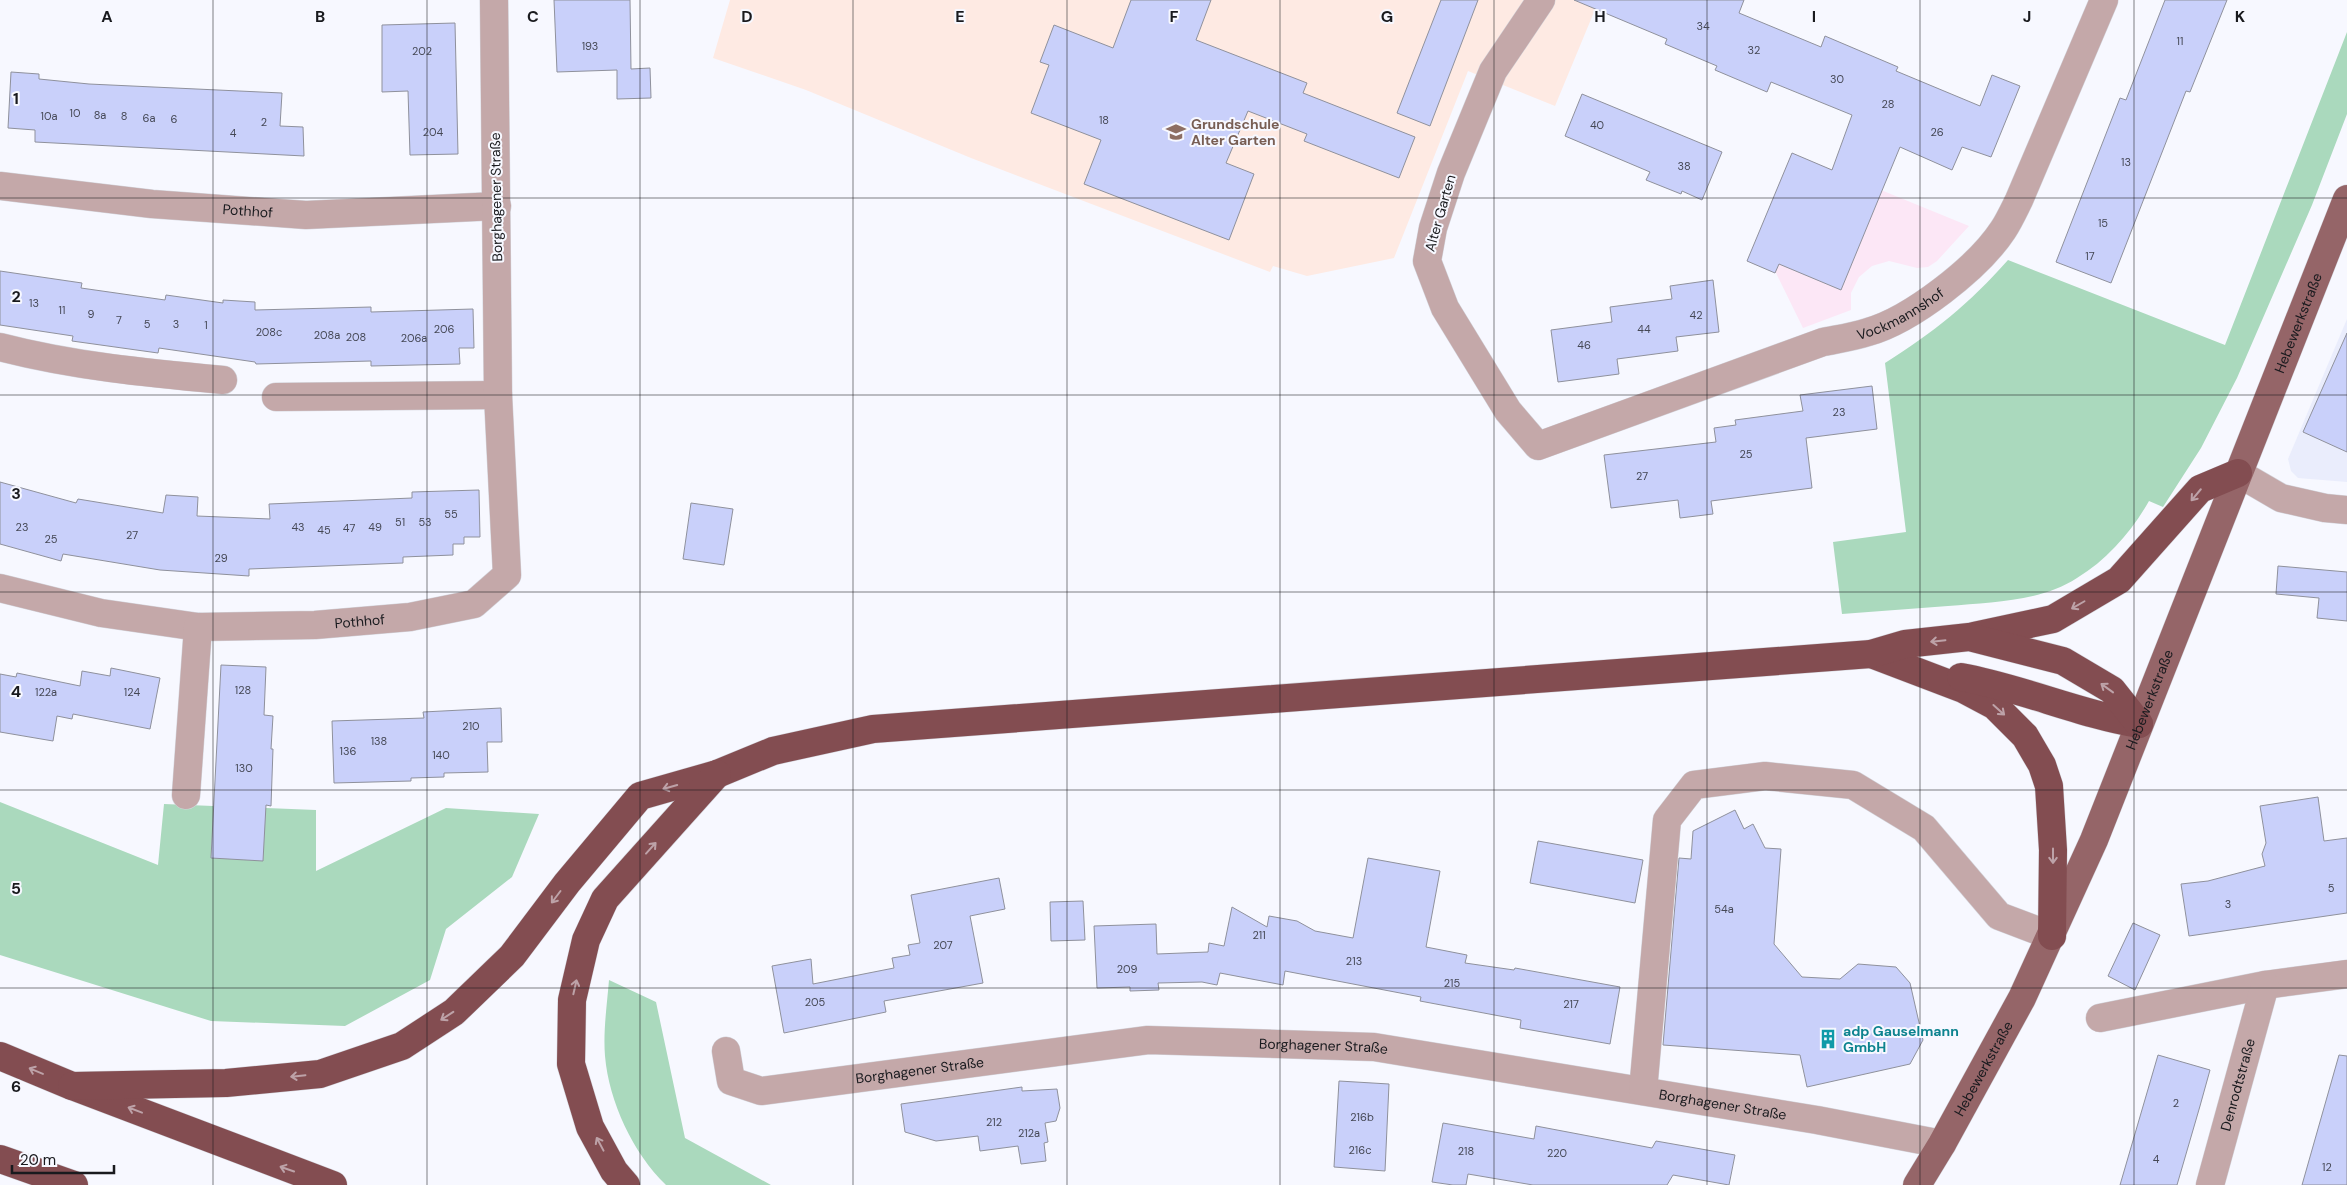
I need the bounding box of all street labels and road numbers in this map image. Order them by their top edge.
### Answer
street label: Borghagener Straße [486,132,506,262]
street label: Alter Garten [1420,172,1460,254]
street label: Pothhof [222,200,274,222]
street label: Hebewerkstraße [2270,270,2326,376]
street label: Vockmannshof [1855,284,1948,344]
street label: Pothhof [334,610,386,632]
street label: Hebewerkstraße [2122,647,2177,752]
street label: Hebewerkstraße [1950,1018,2017,1120]
street label: Borghagener Straße [1259,1034,1389,1058]
street label: Denrodtstraße [2216,1036,2259,1133]
street label: Borghagener Straße [854,1053,985,1087]
street label: Borghagener Straße [1658,1085,1788,1124]

